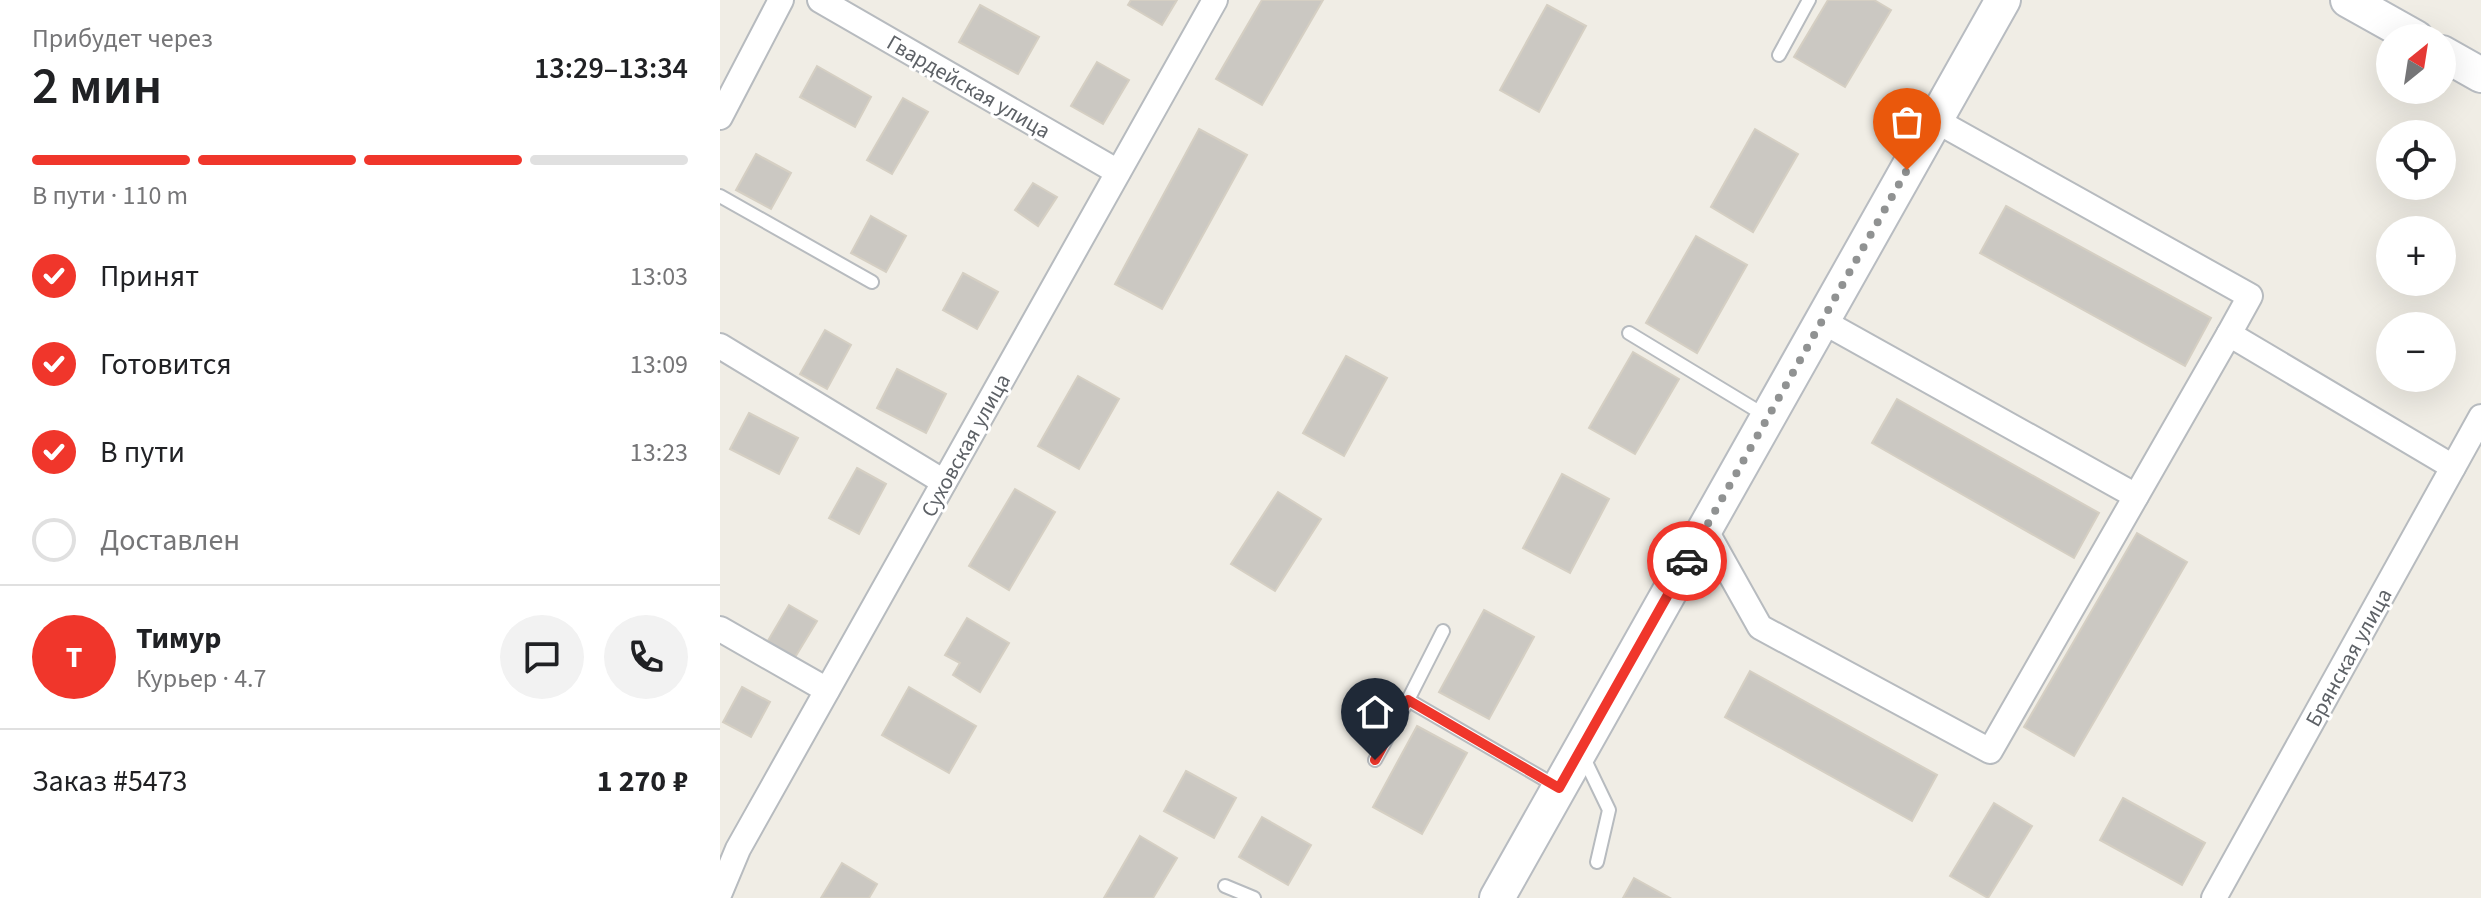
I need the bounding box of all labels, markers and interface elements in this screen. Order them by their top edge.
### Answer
text: Прибудет через [32,20,213,57]
north arrow [2376,24,2456,104]
map controls [2376,24,2456,392]
street label: Гвардейская улица [881,27,1056,147]
text: 13:29–13:34 [534,47,688,90]
text: 2 мин [32,50,162,124]
pin [1873,88,1941,170]
icon: bag [1885,100,1929,144]
button: locate [2376,120,2456,200]
text: В пути · 110 m [32,177,188,214]
button: + [2376,216,2456,296]
icon: check [32,254,76,298]
text: Принят [100,255,199,298]
text: 13:03 [630,258,688,295]
button: − [2376,312,2456,392]
icon: check [32,342,76,386]
text: Готовится [100,343,232,386]
text: 13:09 [630,346,688,383]
street label: Суховская улица [913,368,1019,523]
icon: check [32,430,76,474]
text: В пути [100,431,185,474]
text: 13:23 [630,434,688,471]
text: Доставлен [100,519,240,562]
courier [1647,521,1727,601]
icon: car [1665,539,1709,583]
street label: Брянская улица [2298,582,2400,732]
button: chat [500,615,584,699]
button: phone [604,615,688,699]
text: Тимур [136,617,222,660]
text: Т [66,636,82,679]
text: Курьер · 4.7 [136,660,266,697]
pin [1341,678,1409,760]
icon: home [1353,690,1397,734]
text: Заказ #5473 [32,760,188,803]
text: 1 270 ₽ [597,760,688,803]

